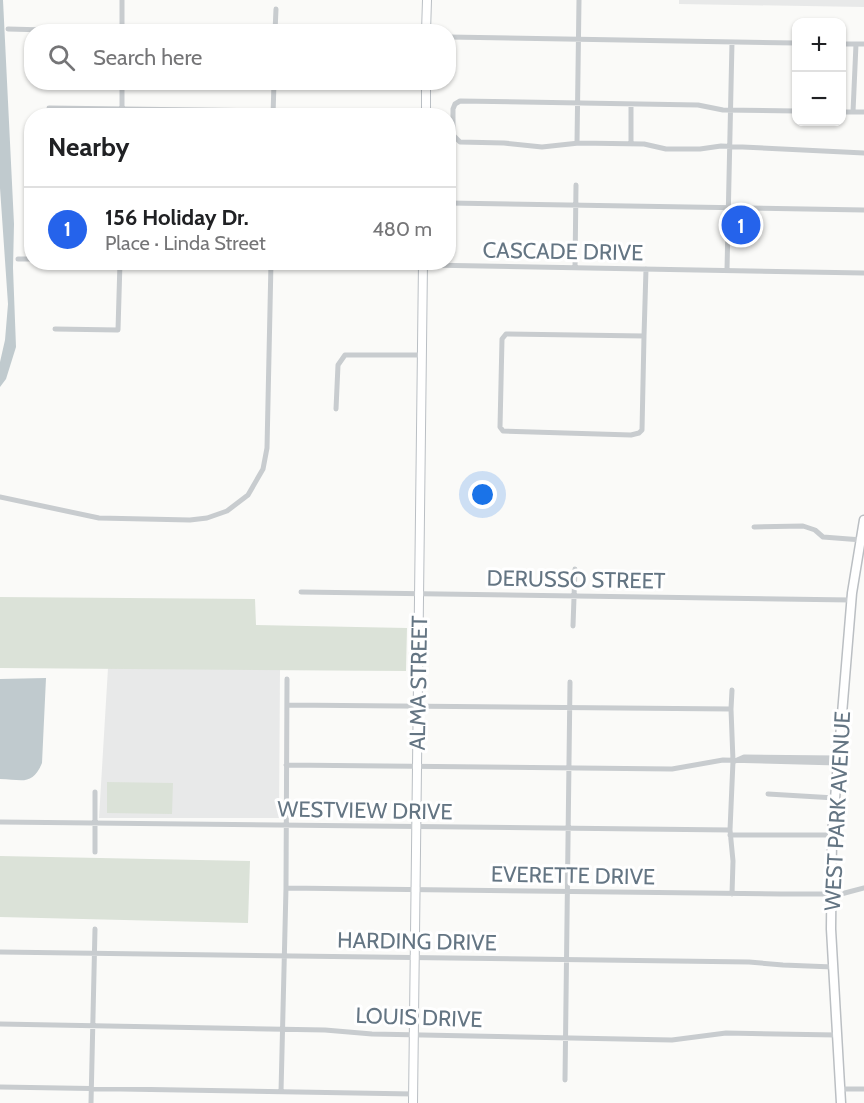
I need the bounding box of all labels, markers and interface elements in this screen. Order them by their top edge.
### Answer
map controls [792,18,846,126]
button: + [792,18,846,72]
search box [24,24,456,90]
icon: search [45,41,78,74]
text: Search here [93,44,202,71]
button: − [792,72,846,126]
text: Nearby [48,131,129,163]
pin: 1 [722,202,760,248]
text: 156 Holiday Dr. [105,204,249,231]
text: 1 [64,217,71,241]
text: 480 m [372,217,432,241]
text: Place · Linda Street [105,231,266,255]
street label: CASCADE DRIVE [482,237,644,266]
your location [468,480,497,509]
street label: DERUSSO STREET [486,564,666,595]
street label: ALMA STREET [404,615,433,751]
street label: WEST PARK AVENUE [819,710,856,912]
street label: WESTVIEW DRIVE [277,795,453,826]
street label: EVERETTE DRIVE [491,861,655,890]
street label: HARDING DRIVE [337,927,497,956]
street label: LOUIS DRIVE [355,1002,483,1033]

